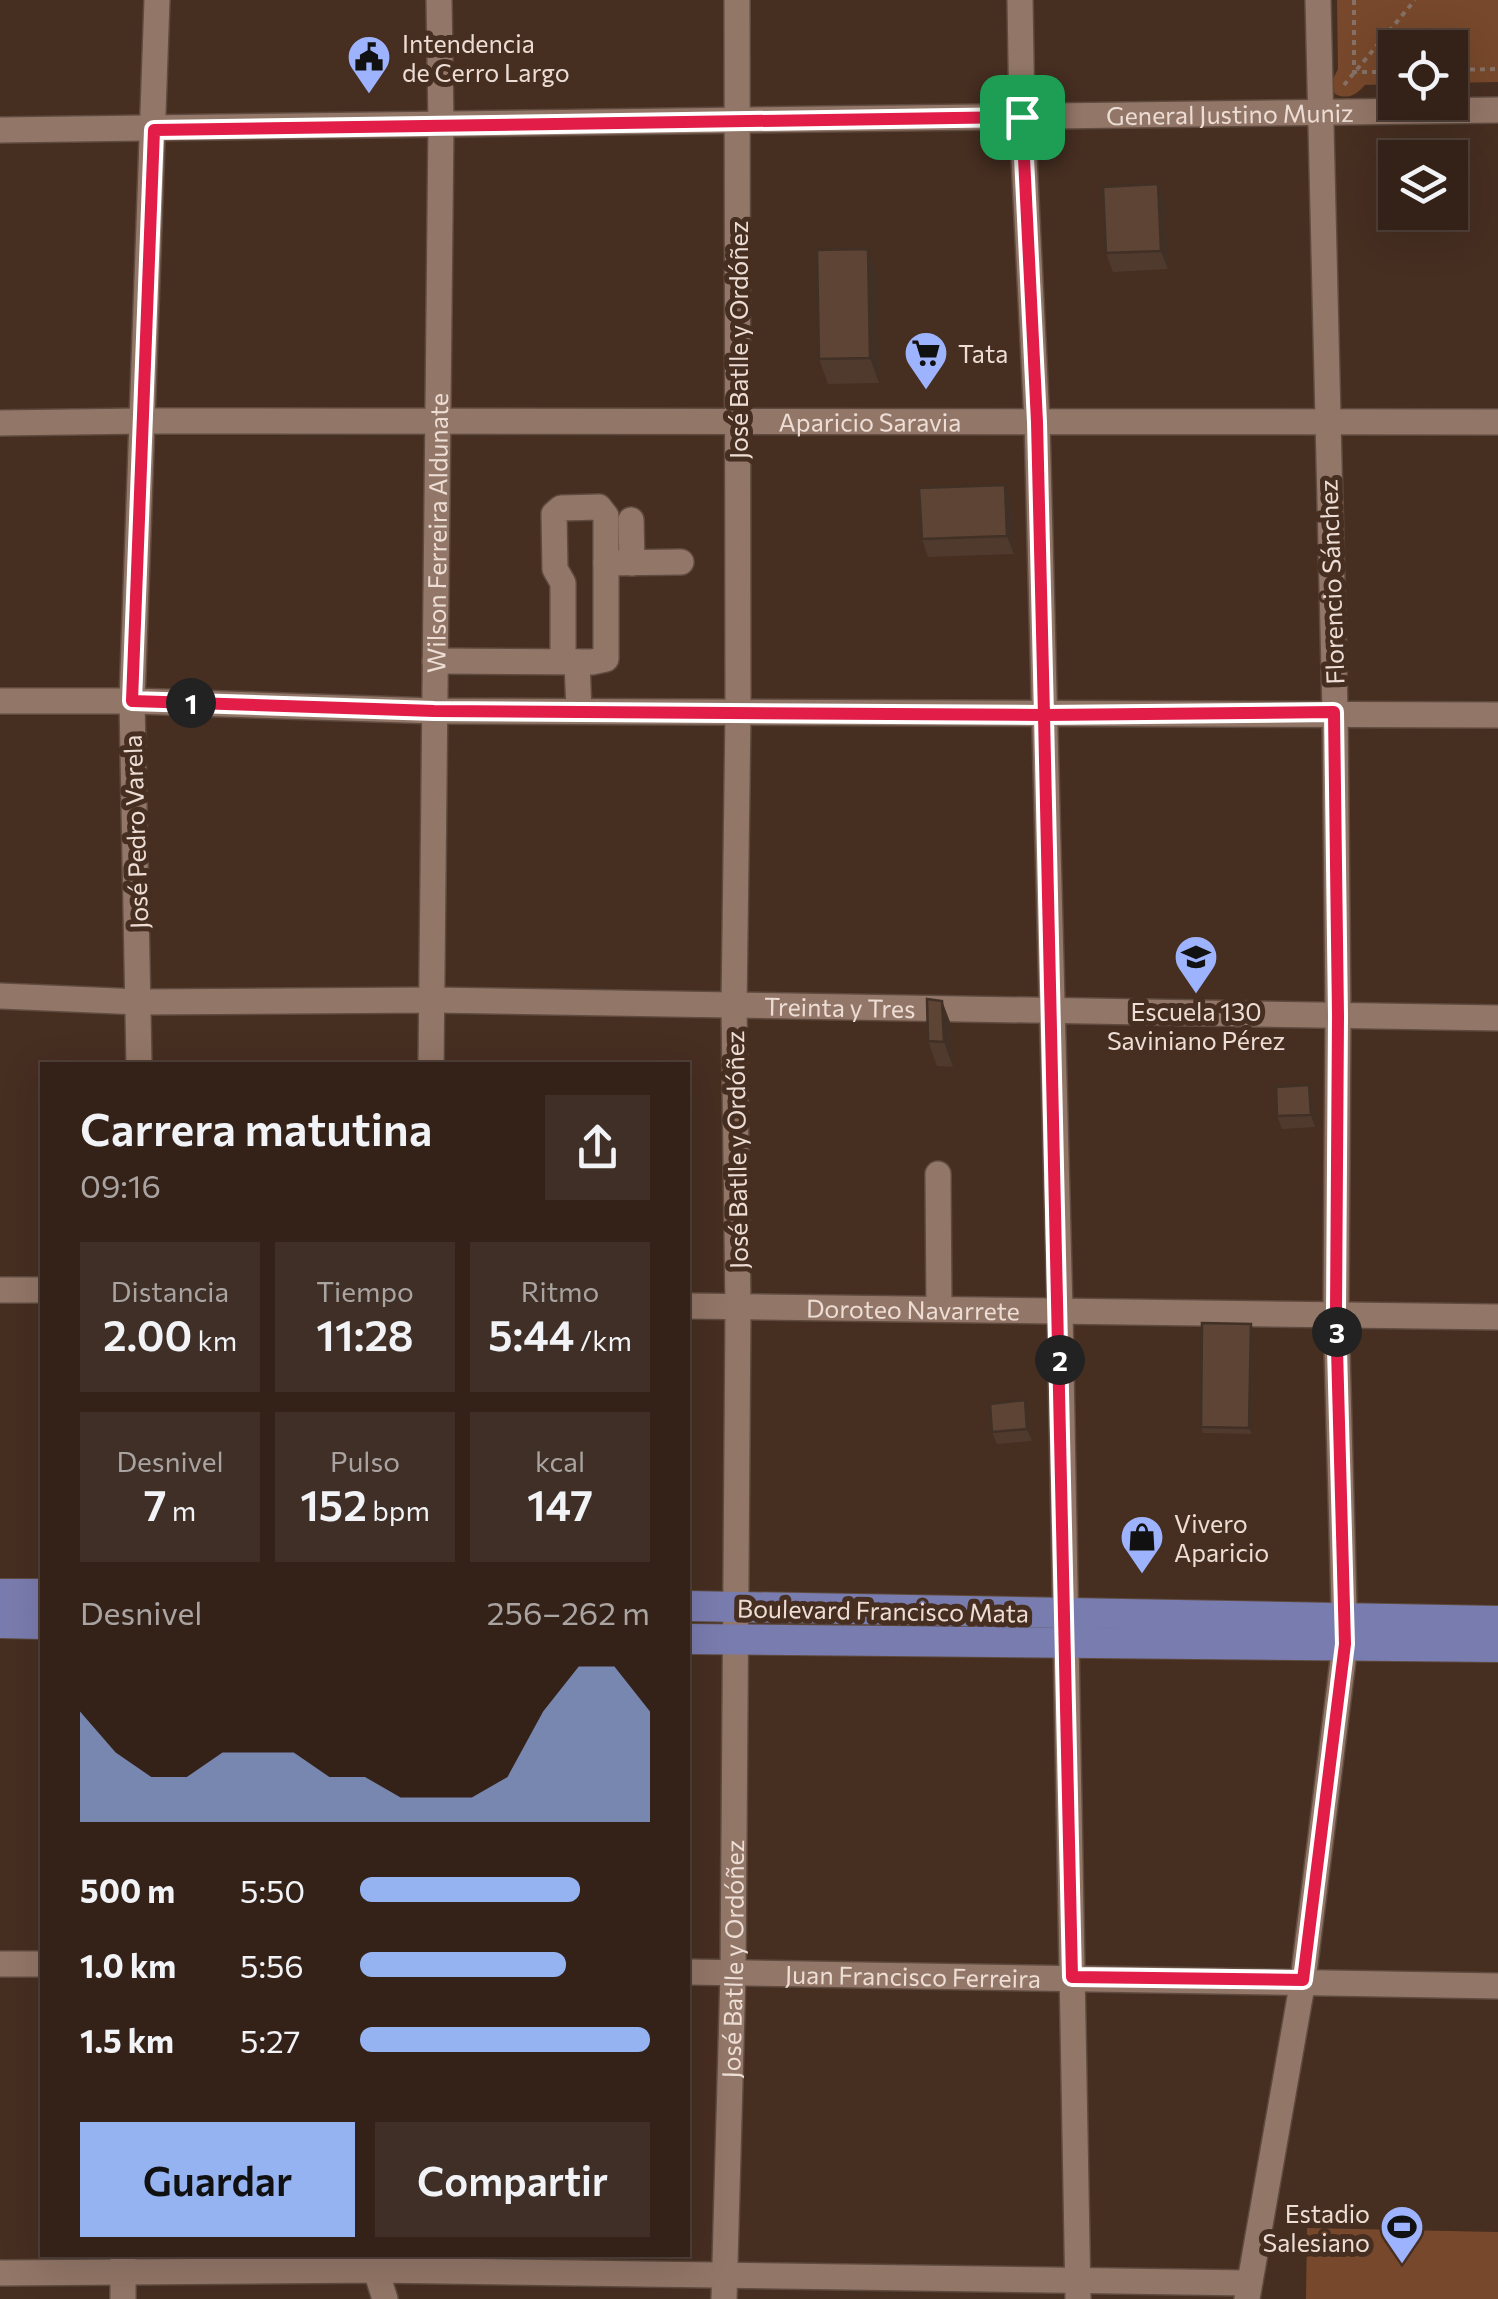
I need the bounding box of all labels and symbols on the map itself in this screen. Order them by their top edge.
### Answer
place label: Intendencia de Cerro Largo [402,28,570,87]
public building icon: Intendencia de Cerro Largo [346,34,392,95]
pin [980,75,1065,160]
street label: General Justino Muniz [1106,97,1354,130]
street label: José Batlle y Ordóñez [723,221,753,459]
supermarket icon: Tata [903,330,949,391]
place label: Tata [958,338,1008,368]
street label: Wilson Ferreira Aldunate [420,393,453,673]
street label: Aparicio Saravia [779,406,961,437]
street label: Florencio Sánchez [1312,479,1350,685]
pin: 1 [166,678,216,728]
street label: José Pedro Varela [117,734,153,930]
school or university icon: Escuela 130 Saviniano Pérez [1173,934,1219,995]
street label: Treinta y Tres [764,991,916,1023]
place label: Escuela 130 Saviniano Pérez [1107,996,1285,1055]
street label: José Batlle y Ordóñez [719,1031,753,1269]
street label: Doroteo Navarrete [806,1293,1020,1326]
pin: 3 [1312,1307,1362,1357]
pin: 2 [1035,1335,1085,1385]
place label: Vivero Aparicio [1174,1508,1269,1567]
shop icon: Vivero Aparicio [1119,1514,1165,1575]
street label: Boulevard Francisco Mata [737,1592,1029,1628]
street label: José Batlle y Ordóñez [715,1840,749,2079]
street label: Juan Francisco Ferreira [785,1959,1041,1993]
place label: Estadio Salesiano [1263,2198,1370,2257]
sports icon: Estadio Salesiano [1379,2204,1425,2265]

